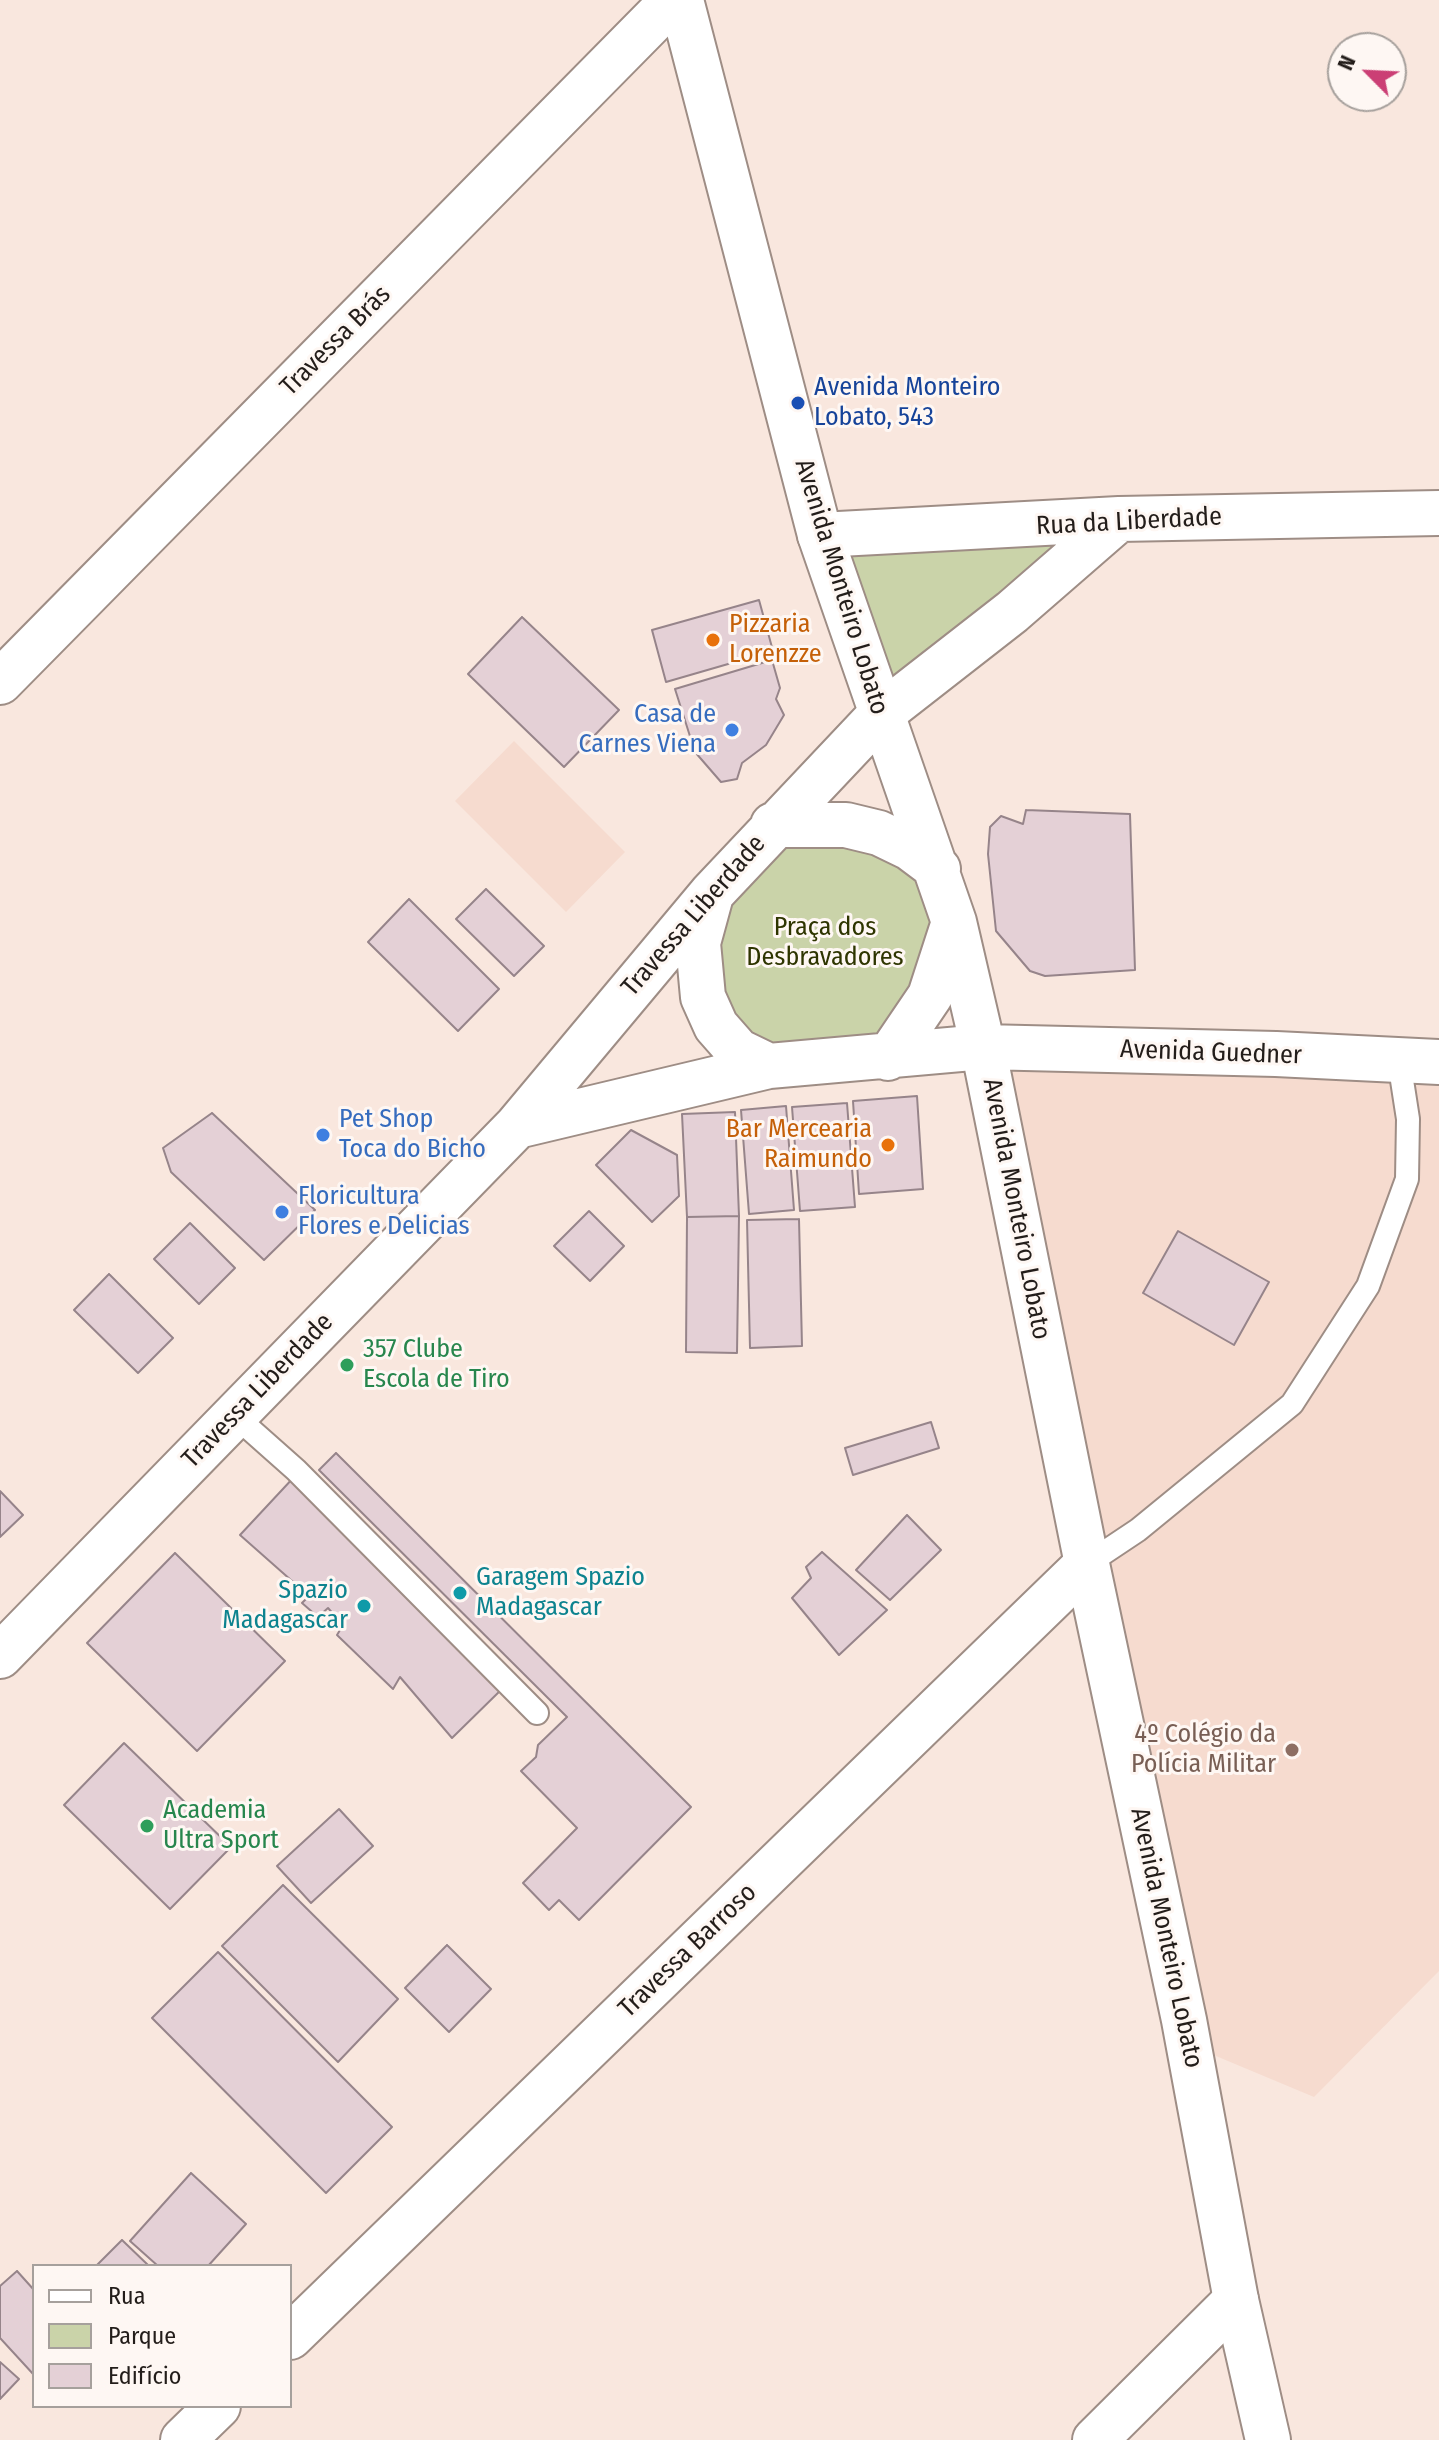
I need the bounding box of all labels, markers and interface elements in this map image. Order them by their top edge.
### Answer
north arrow [1327,32,1407,112]
text: N [1331,51,1361,74]
street label: Travessa Brás [274,279,398,403]
place label: Avenida Monteiro Lobato, 543 [814,372,1000,434]
marker: Avenida Monteiro Lobato, 543 [789,394,807,412]
street label: Avenida Monteiro Lobato [787,456,895,718]
street label: Rua da Liberdade [1035,502,1223,542]
place label: Pizzaria Lorenzze [729,609,822,670]
marker: Pizzaria Lorenzze [704,631,722,649]
place label: Casa de Carnes Viena [578,699,716,760]
marker: Casa de Carnes Viena [723,721,741,739]
street label: Travessa Liberdade [616,829,772,1003]
park label: Praça dos Desbravadores [746,912,904,974]
street label: Avenida Guedner [1120,1034,1302,1072]
street label: Avenida Monteiro Lobato [975,1076,1057,1342]
place label: Pet Shop Toca do Bicho [339,1104,486,1166]
place label: Bar Mercearia Raimundo [726,1114,872,1176]
marker: Pet Shop Toca do Bicho [314,1126,332,1144]
marker: Bar Mercearia Raimundo [879,1136,897,1154]
place label: Floricultura Flores e Delicias [298,1181,470,1242]
marker: Floricultura Flores e Delicias [273,1203,291,1221]
street label: Travessa Liberdade [176,1307,340,1475]
place label: 357 Clube Escola de Tiro [363,1334,510,1396]
marker: 357 Clube Escola de Tiro [338,1356,356,1374]
place label: Garagem Spazio Madagascar [476,1562,645,1624]
place label: Spazio Madagascar [222,1575,348,1636]
marker: Garagem Spazio Madagascar [451,1584,469,1602]
marker: Spazio Madagascar [355,1597,373,1615]
place label: 4º Colégio da Polícia Militar [1131,1719,1276,1780]
marker: 4º Colégio da Polícia Militar [1283,1741,1301,1759]
place label: Academia Ultra Sport [163,1795,279,1856]
street label: Avenida Monteiro Lobato [1123,1805,1209,2071]
marker: Academia Ultra Sport [138,1817,156,1835]
street label: Travessa Barroso [613,1877,763,2025]
legend [32,2264,292,2408]
text: Rua [108,2282,145,2310]
text: Parque [108,2322,176,2350]
text: Edifício [108,2362,181,2390]

